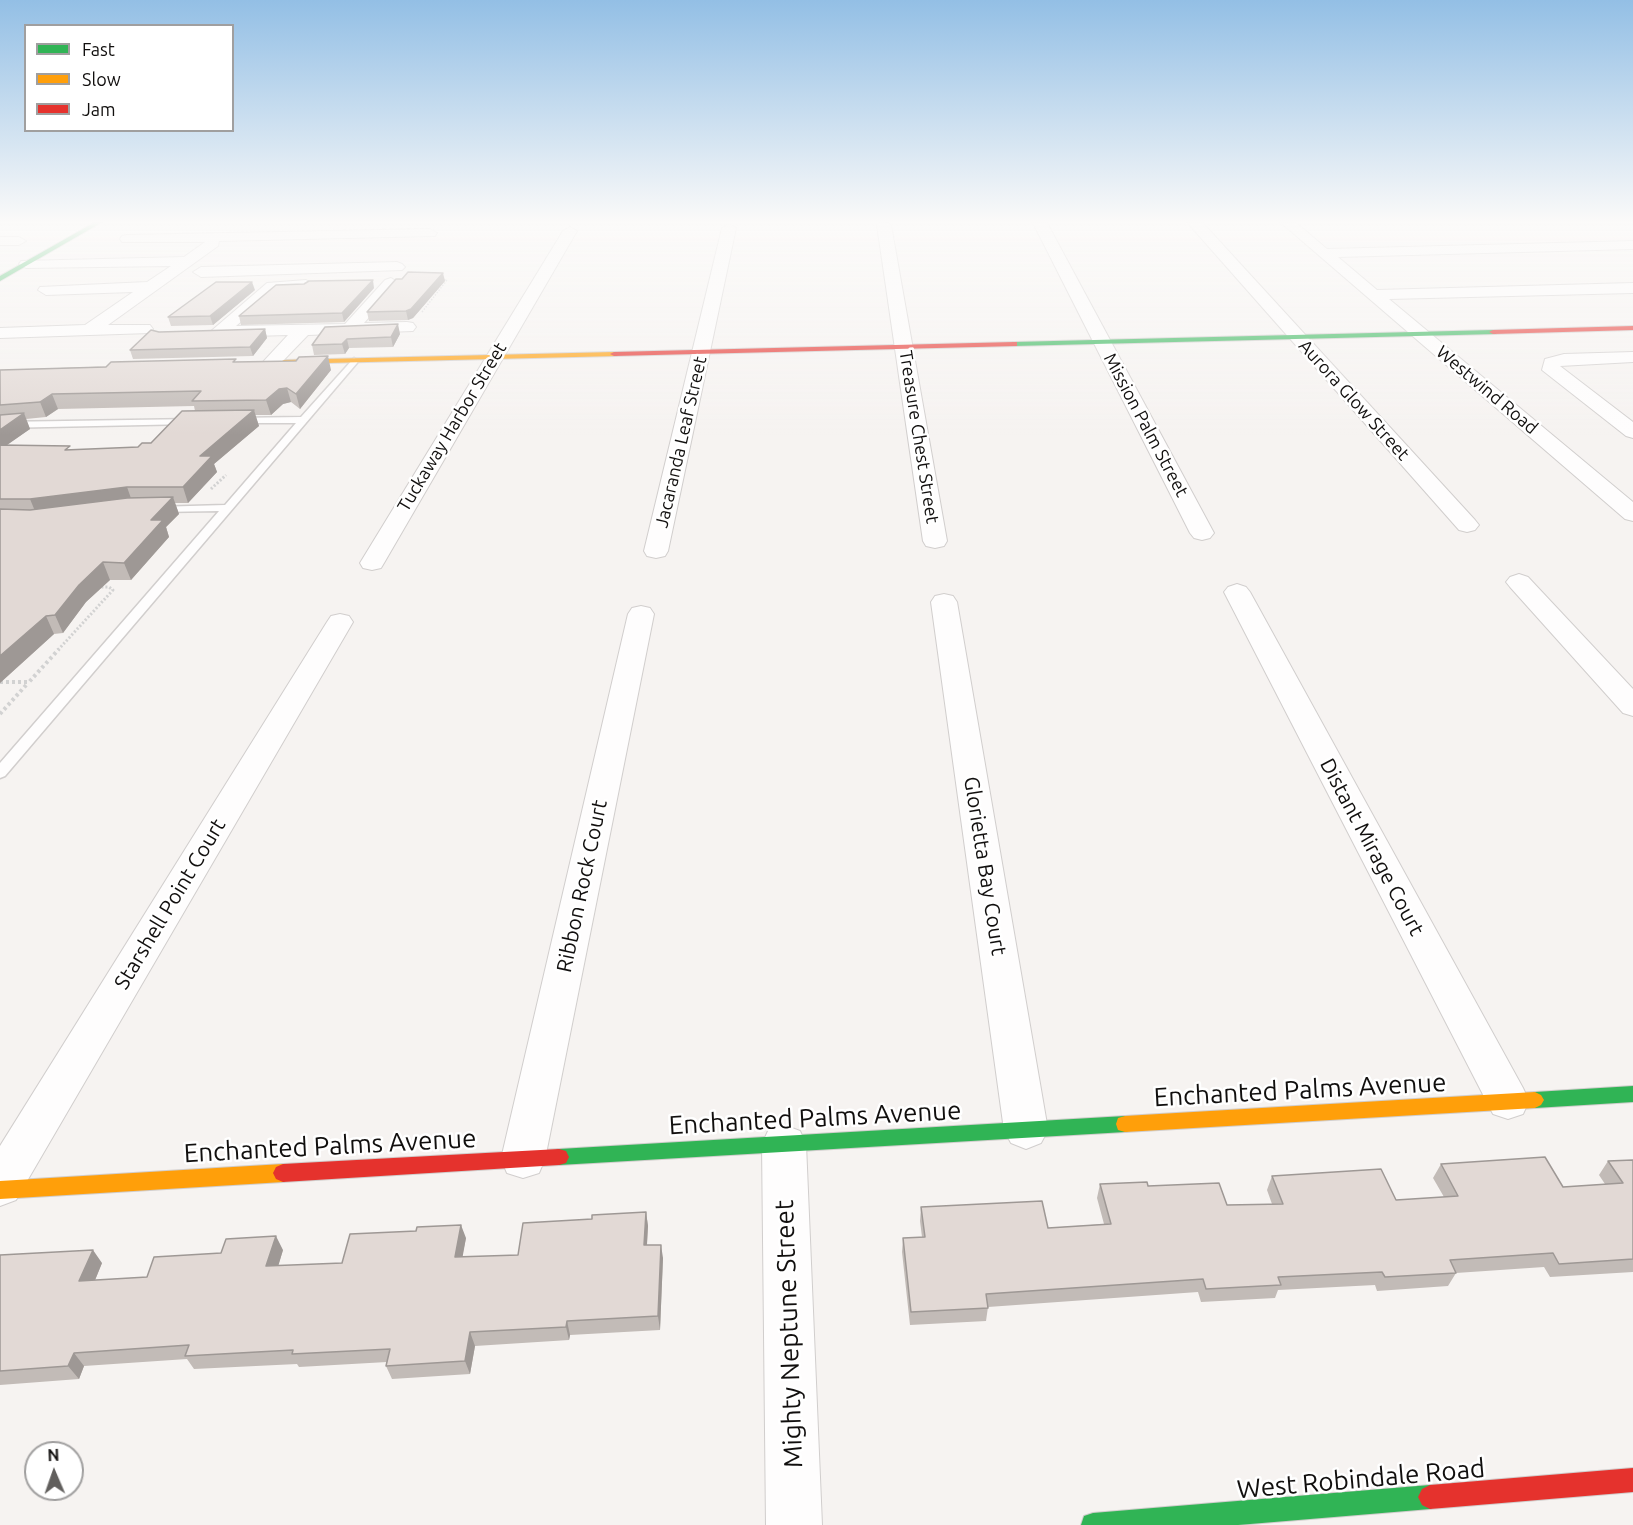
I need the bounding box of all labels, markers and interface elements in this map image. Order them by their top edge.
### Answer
legend [24,24,234,132]
text: Fast [82,39,115,59]
text: Slow [82,69,121,89]
text: Jam [82,99,116,119]
street label: Aurora Glow Street [1294,335,1414,465]
street label: Tuckaway Harbor Street [393,339,511,515]
street label: Westwind Road [1432,341,1542,439]
street label: Treasure Chest Street [895,349,943,525]
street label: Mission Palm Street [1099,350,1193,500]
street label: Jacaranda Leaf Street [651,354,711,530]
street label: Distant Mirage Court [1315,754,1429,940]
street label: Glorietta Bay Court [958,775,1012,957]
street label: Ribbon Rock Court [551,797,613,975]
street label: Starshell Point Court [109,814,231,994]
street label: Enchanted Palms Avenue [1153,1067,1447,1113]
street label: Enchanted Palms Avenue [668,1095,962,1141]
street label: Enchanted Palms Avenue [183,1123,477,1169]
street label: Mighty Neptune Street [769,1199,809,1469]
north arrow [24,1441,84,1501]
text: N [47,1446,60,1464]
street label: West Robindale Road [1236,1453,1486,1505]

